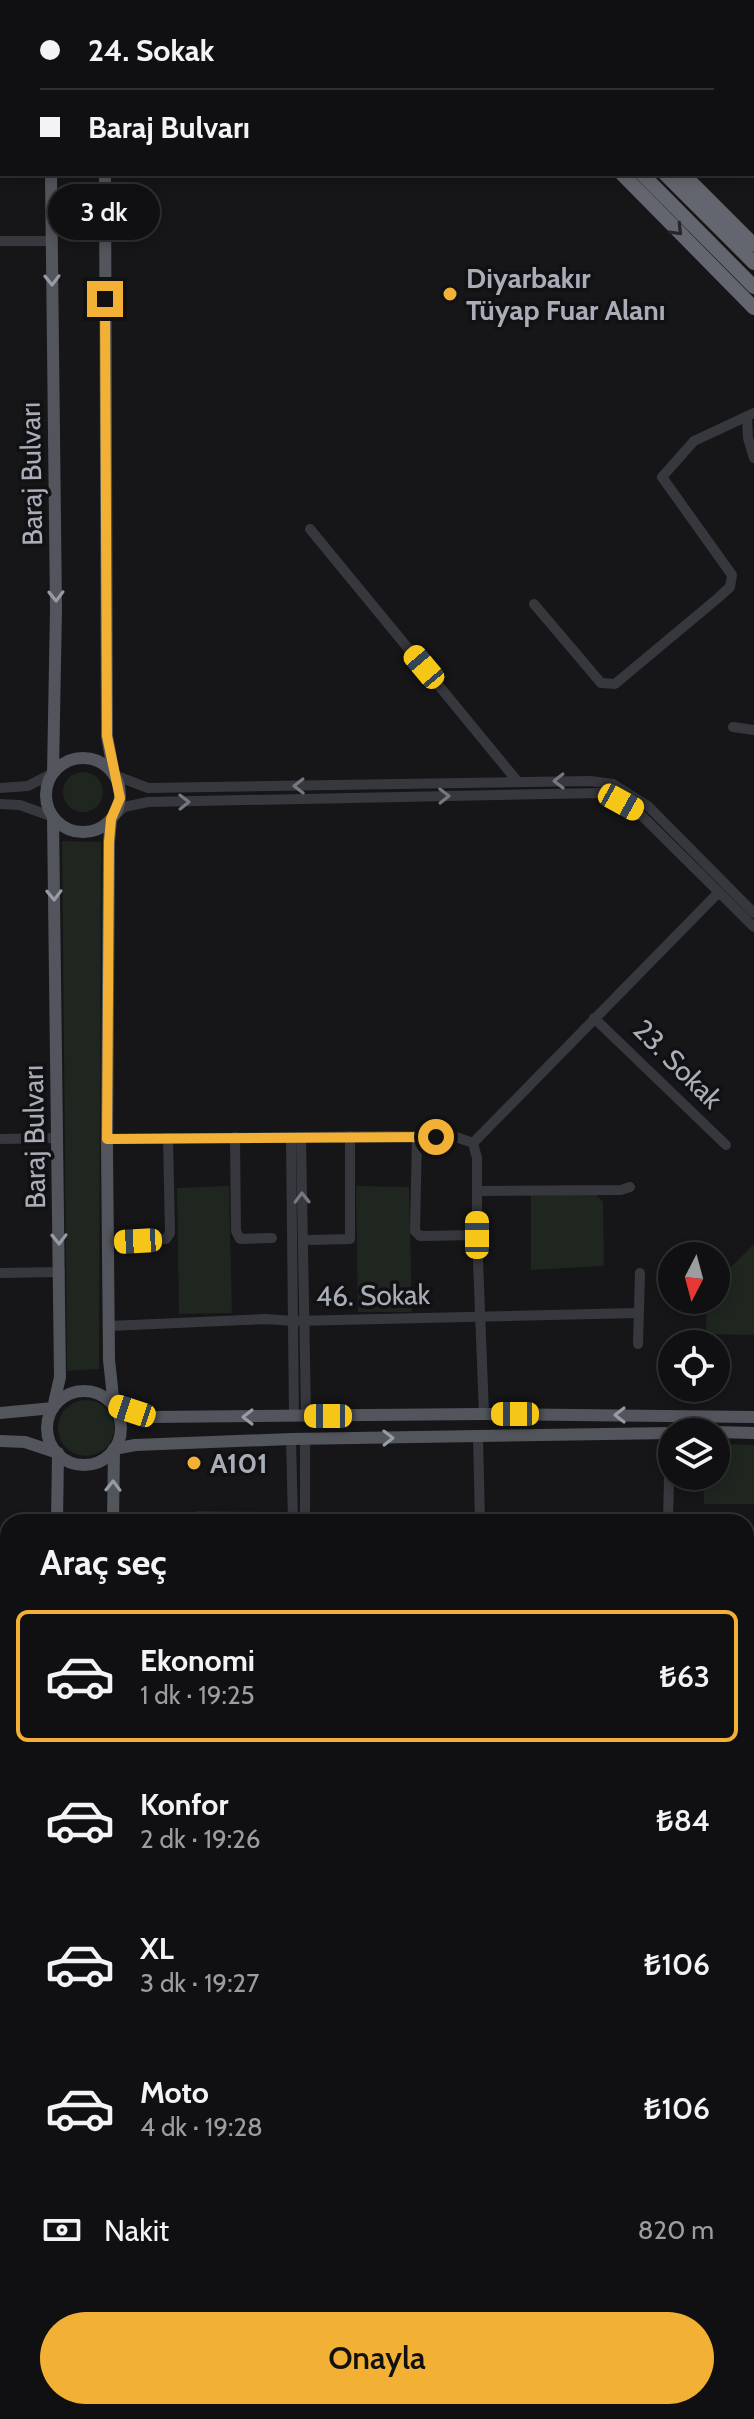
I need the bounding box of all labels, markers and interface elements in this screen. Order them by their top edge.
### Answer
text: 24. Sokak [88,32,214,69]
text: Baraj Bulvarı [88,109,250,146]
callout: 3 dk [49,183,161,239]
text: 3 dk [81,196,127,228]
one-way arrow [667,221,682,235]
place label: Diyarbakır Tüyap Fuar Alanı [466,261,665,327]
one-way arrow [44,274,61,287]
route end [87,281,123,317]
marker: Diyarbakır Tüyap Fuar Alanı [441,285,459,303]
street label: Baraj Bulvarı [13,402,49,546]
one-way arrow [47,590,65,603]
car [399,641,449,693]
one-way arrow [552,773,565,790]
one-way arrow [292,777,305,795]
car [594,780,648,824]
one-way arrow [438,787,451,805]
one-way arrow [178,793,191,810]
one-way arrow [45,889,63,902]
street label: 23. Sokak [626,1012,730,1116]
street label: Baraj Bulvarı [16,1065,52,1209]
route start [418,1119,454,1155]
one-way arrow [294,1191,311,1204]
car [465,1211,489,1259]
car [113,1228,163,1254]
one-way arrow [51,1233,68,1246]
north arrow [658,1242,730,1314]
map controls [658,1242,730,1490]
street label: 46. Sokak [316,1277,431,1313]
button: locate [658,1330,730,1402]
car [105,1392,159,1430]
car [491,1402,539,1426]
car [304,1404,352,1428]
one-way arrow [613,1406,626,1424]
one-way arrow [241,1408,254,1425]
button: layers [658,1418,730,1490]
one-way arrow [382,1429,395,1447]
place label: A101 [210,1446,268,1480]
marker: A101 [185,1454,203,1472]
one-way arrow [104,1479,122,1492]
text: Araç seç [40,1540,167,1584]
icon: car [44,1640,116,1712]
text: Ekonomi [140,1642,255,1679]
text: ₺63 [659,1658,710,1695]
text: 1 dk · 19:25 [140,1679,255,1711]
icon: car [44,1784,116,1856]
text: Konfor [140,1786,228,1823]
text: ₺84 [656,1802,710,1839]
text: 2 dk · 19:26 [140,1823,260,1855]
icon: car [44,1928,116,2000]
text: XL [140,1930,174,1967]
text: ₺106 [644,1946,710,1983]
text: 3 dk · 19:27 [140,1967,259,1999]
icon: car [44,2072,116,2144]
text: Moto [140,2074,209,2111]
text: ₺106 [644,2090,710,2127]
text: 4 dk · 19:28 [140,2111,263,2143]
icon: cash [40,2208,84,2252]
text: Nakit [104,2212,169,2249]
text: 820 m [638,2214,714,2246]
button: Onayla [40,2312,714,2404]

